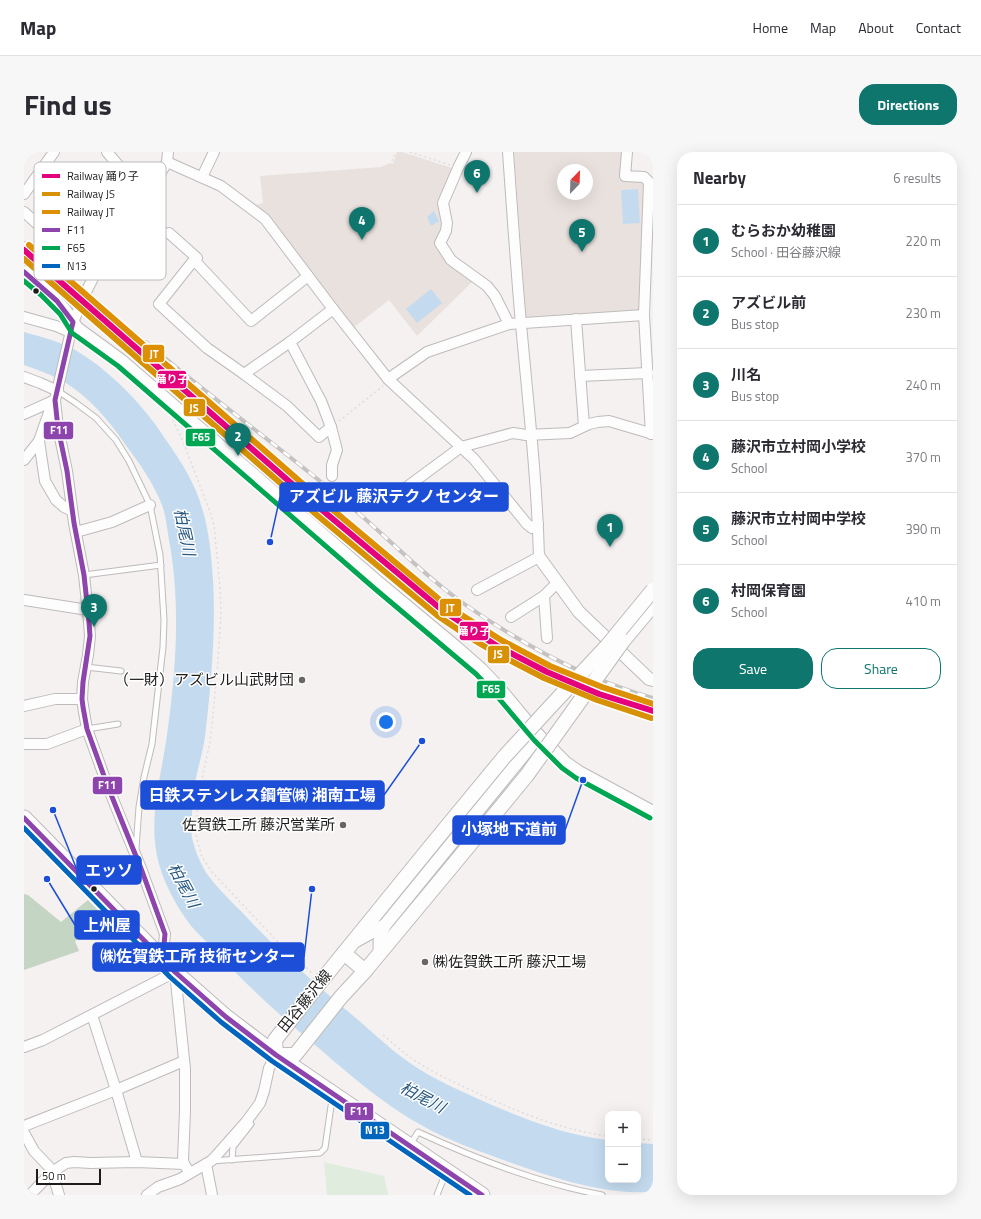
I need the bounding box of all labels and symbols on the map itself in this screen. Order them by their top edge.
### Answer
pin: 6 [464,160,490,193]
legend [34,162,166,280]
north arrow [557,164,593,200]
text: Railway 踊り子 [67,168,139,184]
text: Railway JS [67,186,115,202]
text: Railway JT [67,204,115,220]
pin: 4 [349,207,375,240]
pin: 5 [569,219,595,252]
text: F11 [67,222,85,238]
text: F65 [67,240,85,256]
text: N13 [67,258,87,274]
unlabelled marker [31,286,41,296]
line badge: JT [142,344,165,363]
text: JT [149,346,159,362]
line badge: 踊り子 [157,370,187,389]
text: 踊り子 [156,371,189,387]
line badge: JS [183,398,206,417]
text: JS [189,400,199,416]
line badge: F11 [43,421,74,440]
text: F11 [50,422,68,438]
pin: 2 [225,423,251,456]
line badge: F65 [185,428,216,447]
text: F65 [192,429,210,445]
callout: アズビル 藤沢テクノセンター [280,483,508,511]
text: アズビル 藤沢テクノセンター [289,484,499,508]
water label: 柏尾川 [168,506,202,560]
pin: 1 [597,514,623,547]
pin: 3 [81,594,107,627]
line badge: JT [439,598,462,617]
text: JT [445,600,455,616]
line badge: 踊り子 [459,621,489,641]
text: 踊り子 [458,623,491,639]
line badge: JS [487,645,510,664]
text: JS [493,646,503,662]
place label: （一財）アズビル山武財団 [114,668,294,691]
marker: （一財）アズビル山武財団 [297,675,307,685]
line badge: F65 [476,680,506,699]
text: F65 [482,681,500,697]
your location [376,712,396,732]
line badge: F11 [92,776,123,795]
text: F11 [98,777,116,793]
callout: 日鉄ステンレス鋼管㈱ 湘南工場 [141,781,384,809]
text: 日鉄ステンレス鋼管㈱ 湘南工場 [148,783,376,807]
place label: 佐賀鉄工所 藤沢営業所 [182,813,335,836]
callout: 小塚地下道前 [453,816,565,844]
text: 小塚地下道前 [461,817,557,841]
marker: 佐賀鉄工所 藤沢営業所 [338,820,348,830]
callout: エッソ [77,856,141,884]
text: エッソ [85,858,133,882]
water label: 柏尾川 [162,858,207,914]
unlabelled marker [89,884,99,894]
callout: 上州屋 [75,911,139,939]
text: 上州屋 [83,913,131,937]
callout: ㈱佐賀鉄工所 技術センター [93,943,304,971]
text: ㈱佐賀鉄工所 技術センター [100,944,296,968]
place label: ㈱佐賀鉄工所 藤沢工場 [433,950,586,973]
marker: ㈱佐賀鉄工所 藤沢工場 [420,957,430,967]
street label: 田谷藤沢線 [272,964,337,1037]
water label: 柏尾川 [396,1075,452,1120]
line badge: F11 [344,1102,374,1121]
text: F11 [350,1103,368,1119]
line badge: N13 [360,1121,390,1140]
text: N13 [365,1122,385,1138]
scale bar [36,1167,101,1186]

